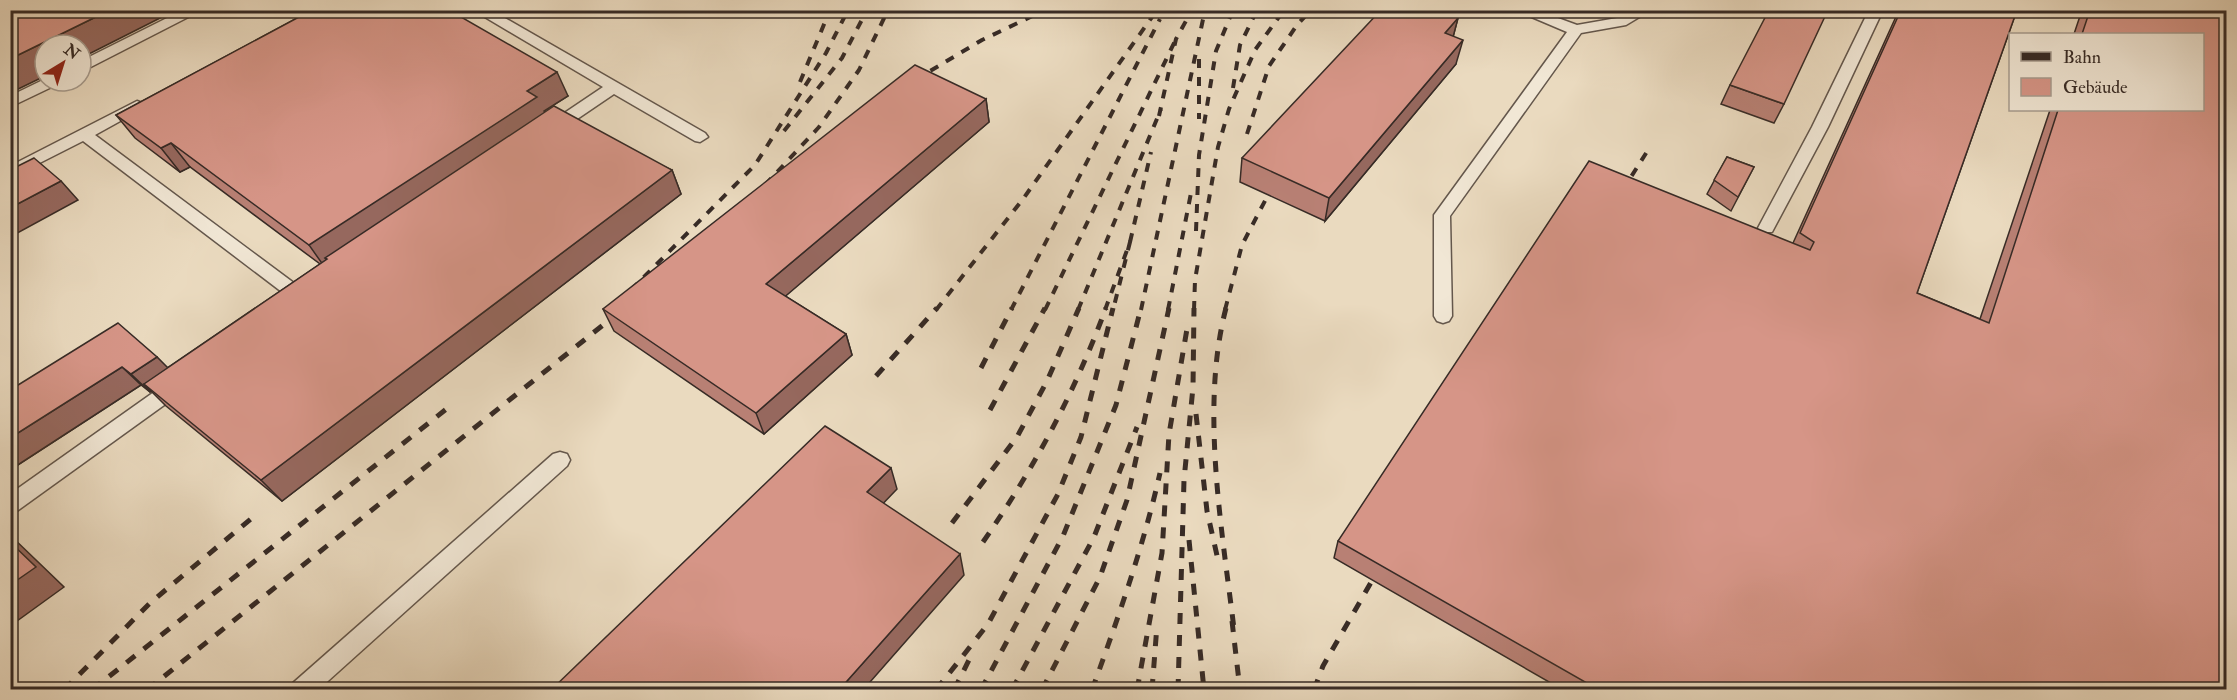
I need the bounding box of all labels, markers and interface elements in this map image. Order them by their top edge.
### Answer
north arrow [33,33,93,93]
legend [2009,33,2204,111]
text: N [59,39,84,65]
text: Bahn [2063,46,2101,69]
text: Gebäude [2063,76,2128,99]

